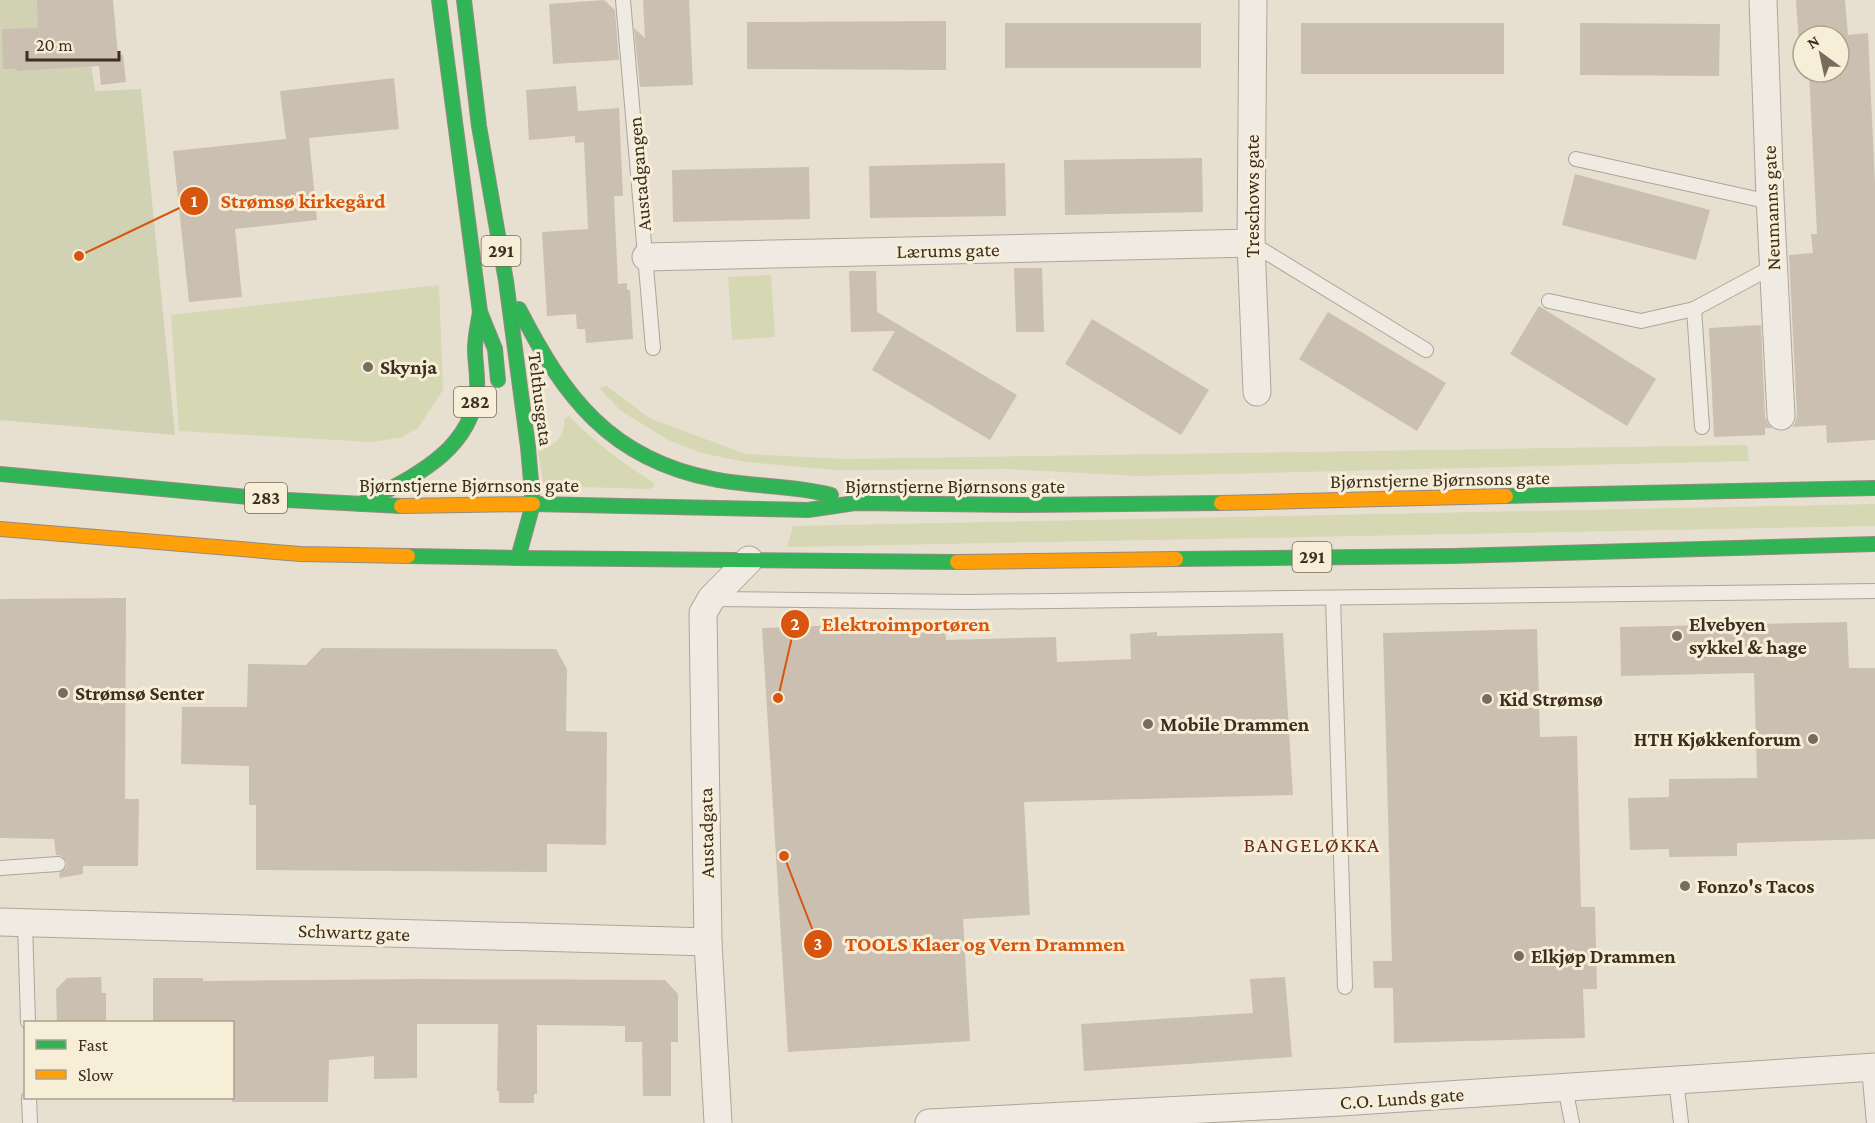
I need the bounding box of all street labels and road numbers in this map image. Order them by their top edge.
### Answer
street label: Austadgangen [623,116,656,232]
street label: Treschows gate [1241,134,1264,258]
street label: Neumanns gate [1758,145,1785,271]
road number: 291 [482,236,520,266]
street label: Lærums gate [896,238,1000,263]
street label: Telthusgata [523,351,558,447]
road number: 282 [454,387,496,417]
street label: Bjørnstjerne Bjørnsons gate [1330,466,1550,493]
street label: Bjørnstjerne Bjørnsons gate [359,474,579,497]
street label: Bjørnstjerne Bjørnsons gate [845,475,1065,498]
road number: 283 [245,483,287,513]
road number: 291 [1292,542,1332,572]
street label: Austadgata [694,788,719,878]
street label: Schwartz gate [298,919,411,946]
street label: C.O. Lunds gate [1339,1083,1465,1114]

